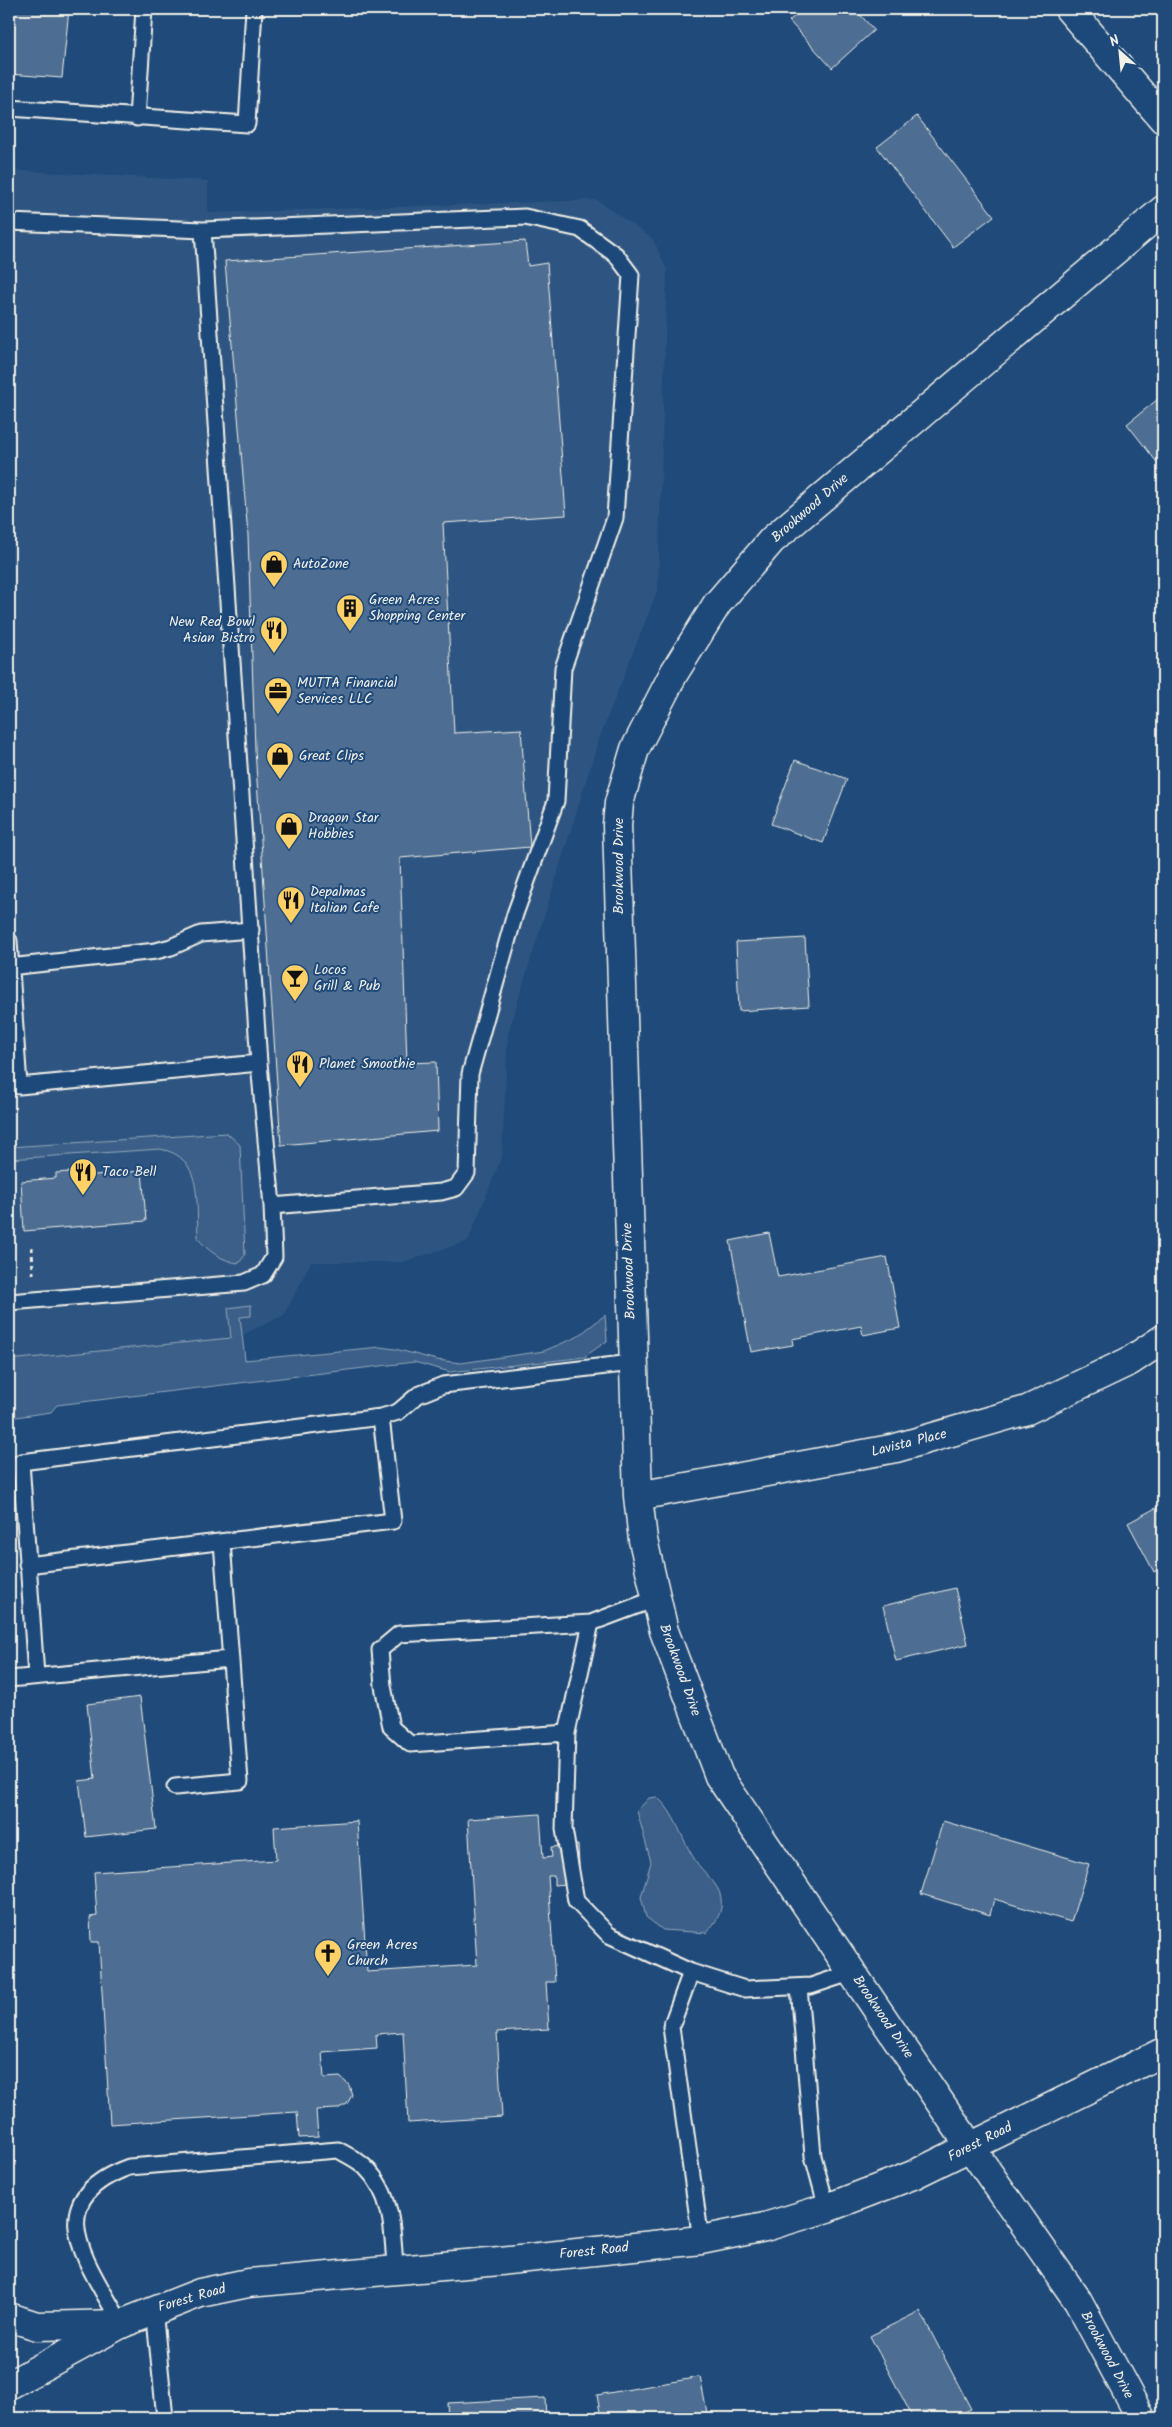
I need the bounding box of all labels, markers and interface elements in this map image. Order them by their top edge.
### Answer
north arrow [1094,28,1144,78]
text: N [1106,29,1124,53]
street label: Brookwood Drive [766,468,854,548]
shop icon: AutoZone [259,549,289,588]
place label: AutoZone [293,553,349,575]
place label: Green Acres Shopping Center [369,589,467,627]
building icon: Green Acres Shopping Center [335,593,365,632]
place label: New Red Bowl Asian Bistro [169,611,256,649]
restaurant icon: New Red Bowl Asian Bistro [259,615,289,654]
place label: MUTTA Financial Services LLC [297,672,398,710]
office icon: MUTTA Financial Services LLC [263,676,293,715]
shop icon: Great Clips [265,741,295,780]
place label: Great Clips [299,745,364,767]
place label: Dragon Star Hobbies [308,807,380,845]
shop icon: Dragon Star Hobbies [274,811,304,850]
street label: Brookwood Drive [608,817,630,914]
place label: Depalmas Italian Cafe [310,881,380,919]
restaurant icon: Depalmas Italian Cafe [276,885,306,924]
place label: Locos Grill & Pub [314,959,381,997]
bar icon: Locos Grill & Pub [280,963,310,1002]
restaurant icon: Planet Smoothie [285,1049,315,1088]
place label: Planet Smoothie [319,1053,416,1075]
restaurant icon: Taco Bell [68,1157,98,1196]
place label: Taco Bell [102,1161,157,1183]
street label: Brookwood Drive [616,1222,642,1320]
street label: Lavista Place [869,1423,950,1463]
street label: Brookwood Drive [653,1621,707,1720]
place label: Green Acres Church [347,1934,418,1972]
church icon: Green Acres Church [313,1938,343,1977]
street label: Brookwood Drive [847,1971,920,2064]
street label: Forest Road [944,2116,1017,2168]
street label: Forest Road [558,2236,631,2266]
street label: Forest Road [155,2278,229,2318]
street label: Brookwood Drive [1075,2307,1140,2403]

